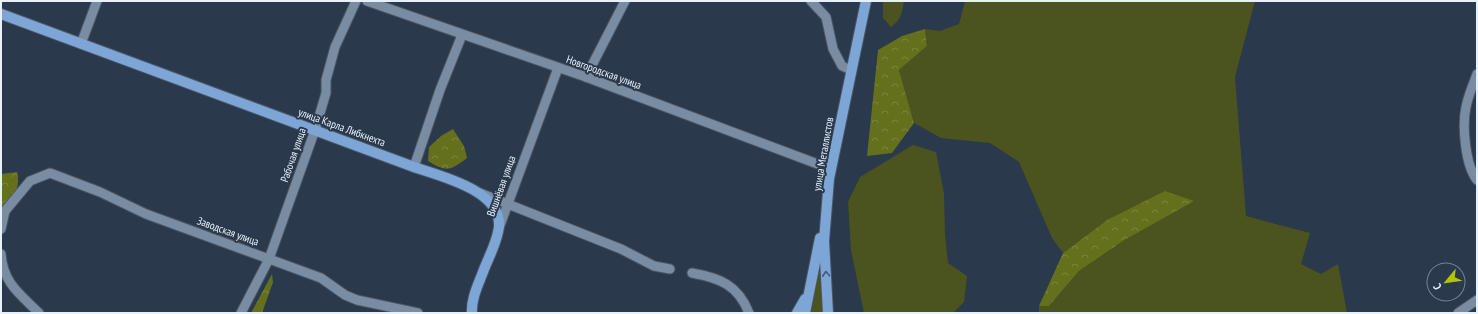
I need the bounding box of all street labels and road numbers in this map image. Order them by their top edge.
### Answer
street label: Новгородская улица [564,52,644,92]
street label: улица Карла Либкнехта [297,105,387,149]
street label: улица Металлистов [810,116,836,192]
street label: Рабочая улица [277,126,309,184]
street label: Вишнёвая улица [484,154,518,218]
street label: Заводская улица [195,213,261,249]

